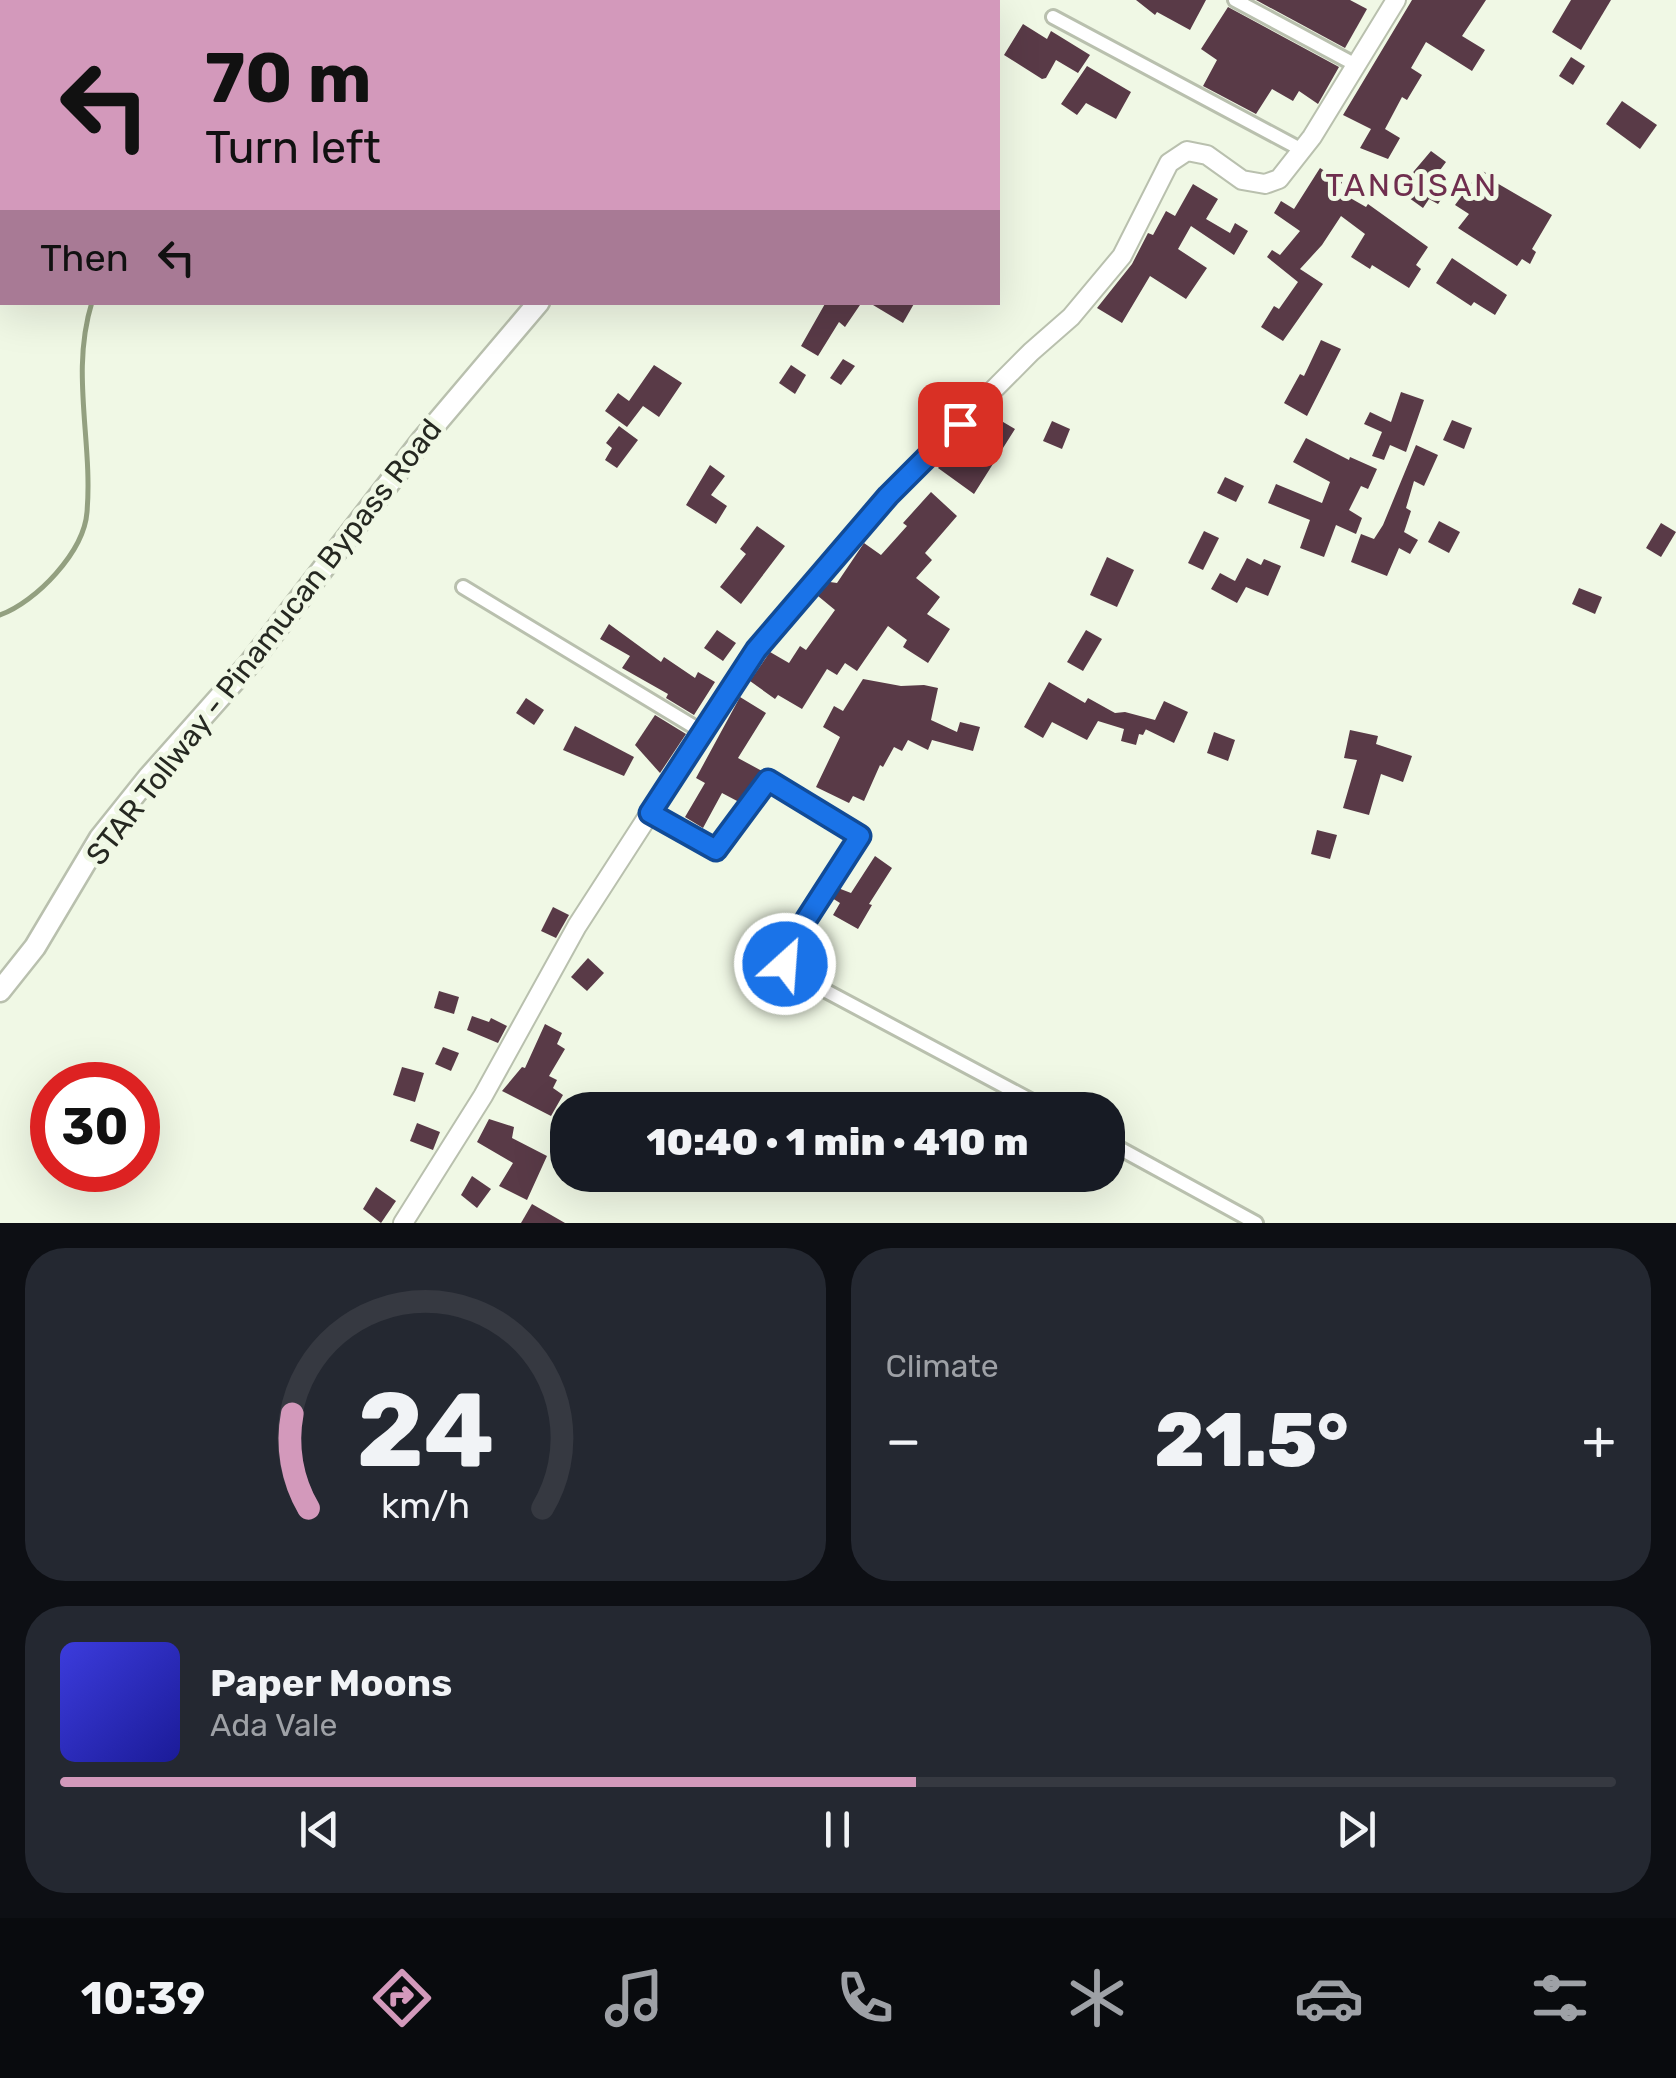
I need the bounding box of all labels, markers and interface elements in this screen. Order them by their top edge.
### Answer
text: 70 m [205,37,372,120]
icon: left [40,40,170,170]
text: Turn left [205,121,381,174]
district label: TANGISAN [1325,166,1499,204]
icon: left [149,230,204,285]
text: Then [40,235,129,281]
pin [918,382,1003,467]
icon: arrive [933,397,988,452]
street label: STAR Tollway - Pinamucan Bypass Road [79,412,449,872]
position arrow [733,912,837,1016]
speed limit sign: 30 [30,1062,160,1192]
text: 10:40 · 1 min · 410 m [647,1119,1028,1165]
text: Climate [886,1347,999,1385]
text: 24 [356,1369,494,1492]
text: 21.5° [1154,1396,1349,1485]
text: − [886,1408,921,1473]
text: + [1582,1408,1616,1473]
text: km/h [381,1485,470,1527]
text: Paper Moons [210,1660,452,1706]
text: Ada Vale [210,1706,337,1744]
icon: previous [292,1802,347,1857]
icon: pause [810,1802,865,1857]
icon: next [1329,1802,1384,1857]
icon: directions [367,1963,437,2033]
icon: music [599,1963,669,2033]
icon: phone [830,1963,900,2033]
icon: climate [1062,1963,1132,2033]
icon: car [1294,1963,1364,2033]
icon: filters [1525,1963,1595,2033]
text: 10:39 [81,1972,205,2025]

